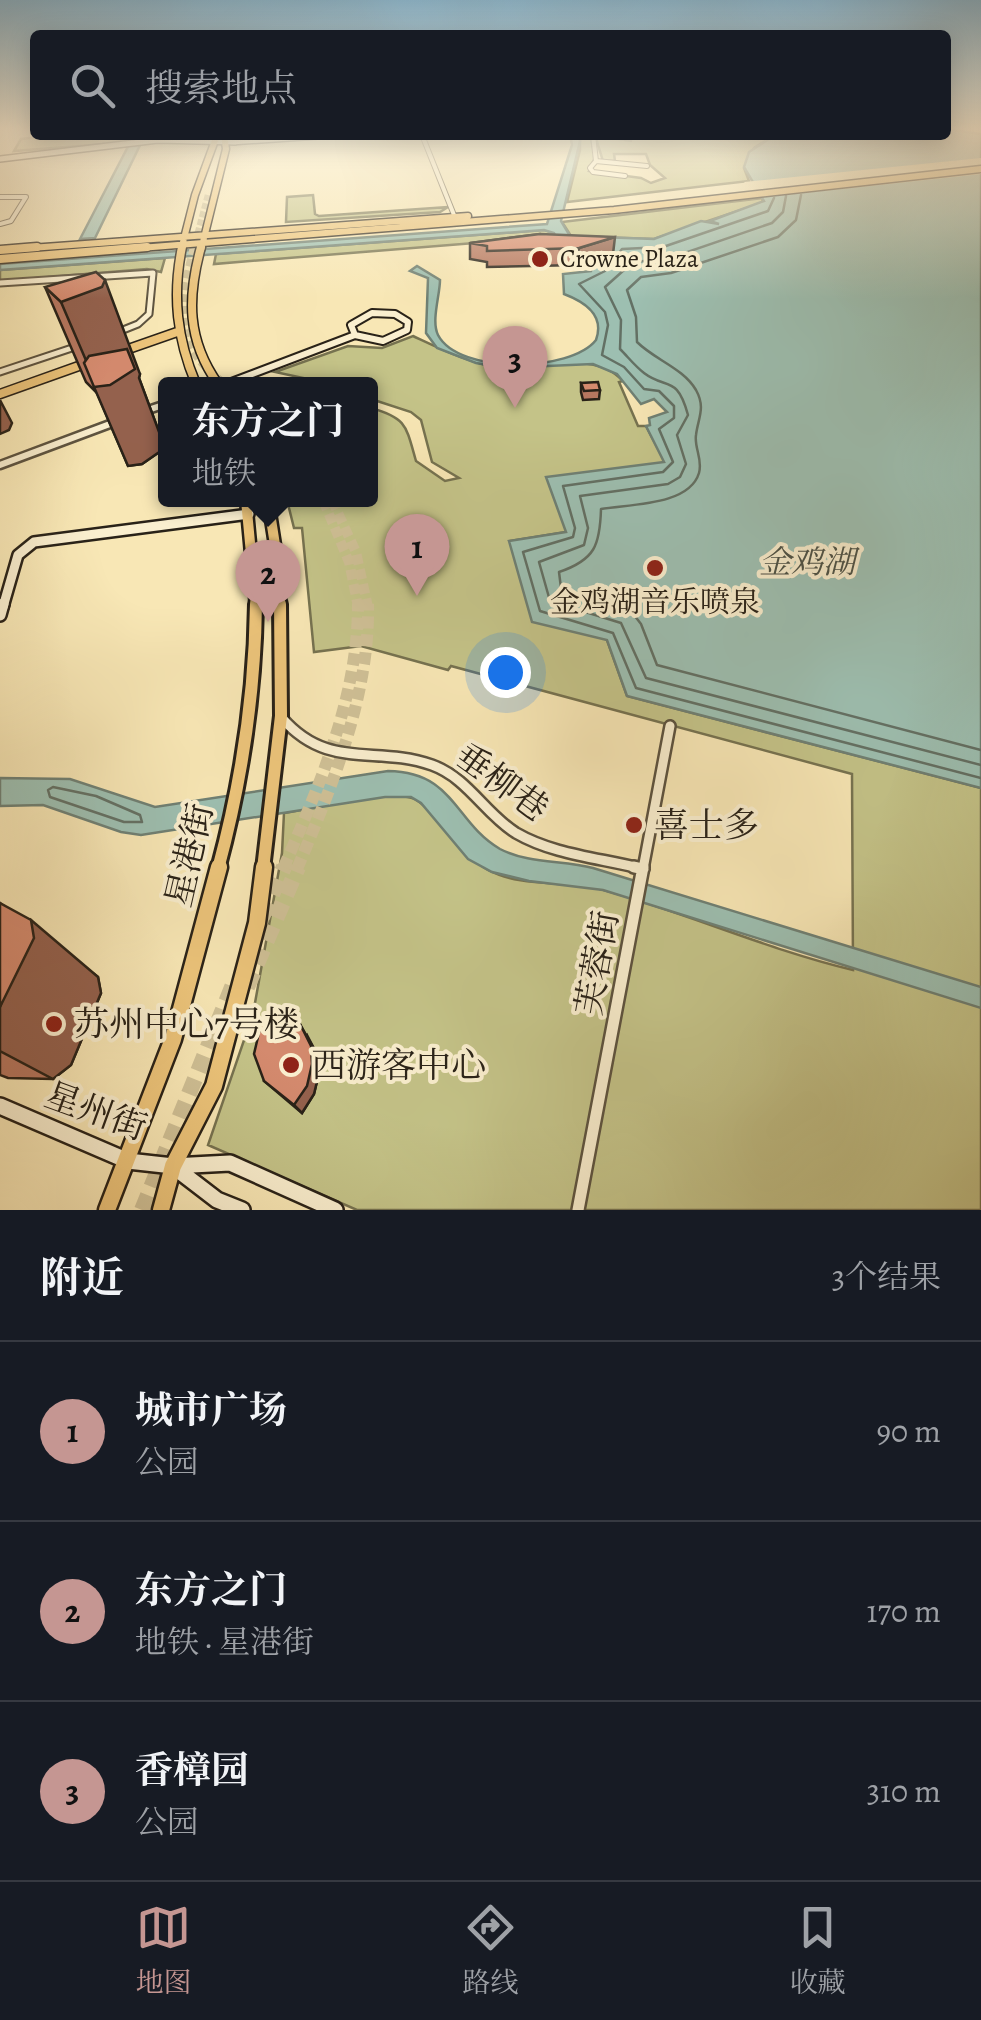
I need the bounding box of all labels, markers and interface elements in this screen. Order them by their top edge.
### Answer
search box [30,30,951,140]
icon: search [65,58,120,113]
text: 搜索地点 [145,62,297,114]
place label: Crowne Plaza [560,242,699,276]
marker: Crowne Plaza [529,248,551,270]
pin: 3 [482,326,548,408]
popup [158,377,378,507]
text: 东方之门 [192,395,344,447]
text: 地铁 [192,451,256,495]
pin: 1 [384,514,450,596]
pin: 2 [236,540,300,622]
water label: 金鸡湖 [759,540,860,584]
marker: 金鸡湖音乐喷泉 [644,557,666,579]
place label: 金鸡湖音乐喷泉 [550,582,760,622]
your location [480,647,531,698]
street label: 垂柳巷 [445,732,559,832]
street label: 星港街 [154,798,224,912]
place label: 喜士多 [654,801,759,849]
marker: 喜士多 [623,814,645,836]
street label: 芙蓉街 [564,907,630,1019]
place label: 苏州中心7号楼 [74,1000,299,1048]
marker: 苏州中心7号楼 [43,1013,65,1035]
place label: 西游客中心 [311,1041,486,1089]
marker: 西游客中心 [280,1054,302,1076]
street label: 星州街 [38,1070,154,1152]
text: 附近 [40,1249,124,1306]
text: 3个结果 [832,1255,941,1299]
text: 城市广场 [135,1384,287,1436]
text: 1 [67,1409,78,1453]
text: 90 m [876,1409,941,1453]
text: 公园 [135,1440,199,1484]
text: 东方之门 [135,1564,287,1616]
text: 2 [65,1589,80,1633]
text: 170 m [867,1589,941,1633]
text: 地铁 · 星港街 [135,1620,314,1664]
text: 香樟园 [135,1744,249,1796]
text: 3 [66,1769,79,1813]
text: 310 m [867,1769,941,1813]
text: 公园 [135,1800,199,1844]
tab: 地图 [135,1900,192,2002]
tab: 路线 [462,1900,519,2002]
tab: 收藏 [789,1900,846,2002]

